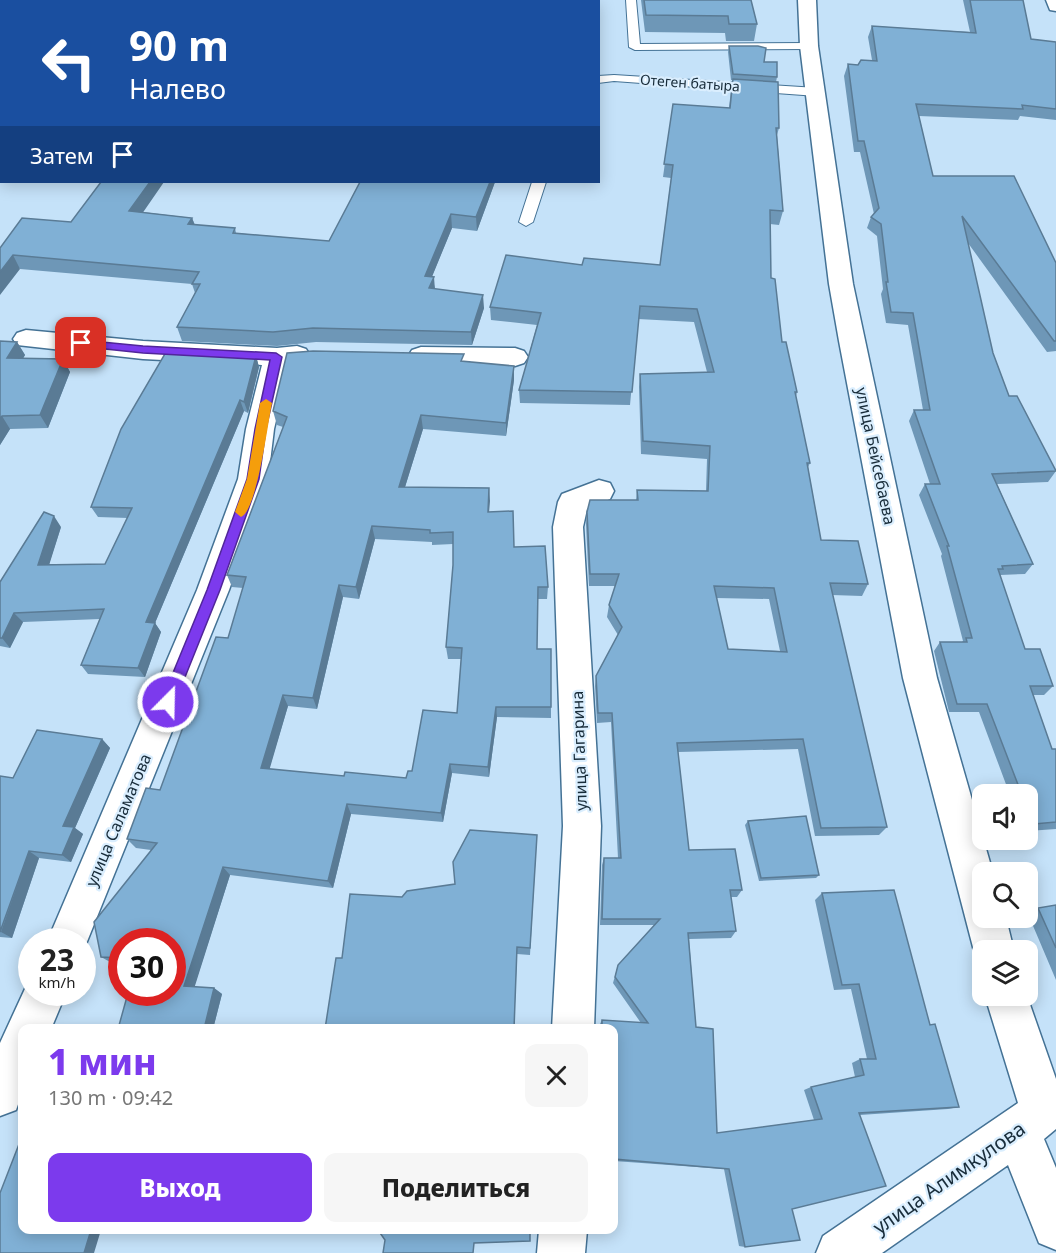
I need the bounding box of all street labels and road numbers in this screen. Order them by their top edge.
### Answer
street label: Отеген батыра [639,70,741,95]
street label: улица Бейсебаева [851,385,901,527]
street label: улица Гагарина [566,691,592,811]
street label: улица Саламатова [80,750,156,890]
street label: улица Алимкулова [867,1115,1030,1240]

